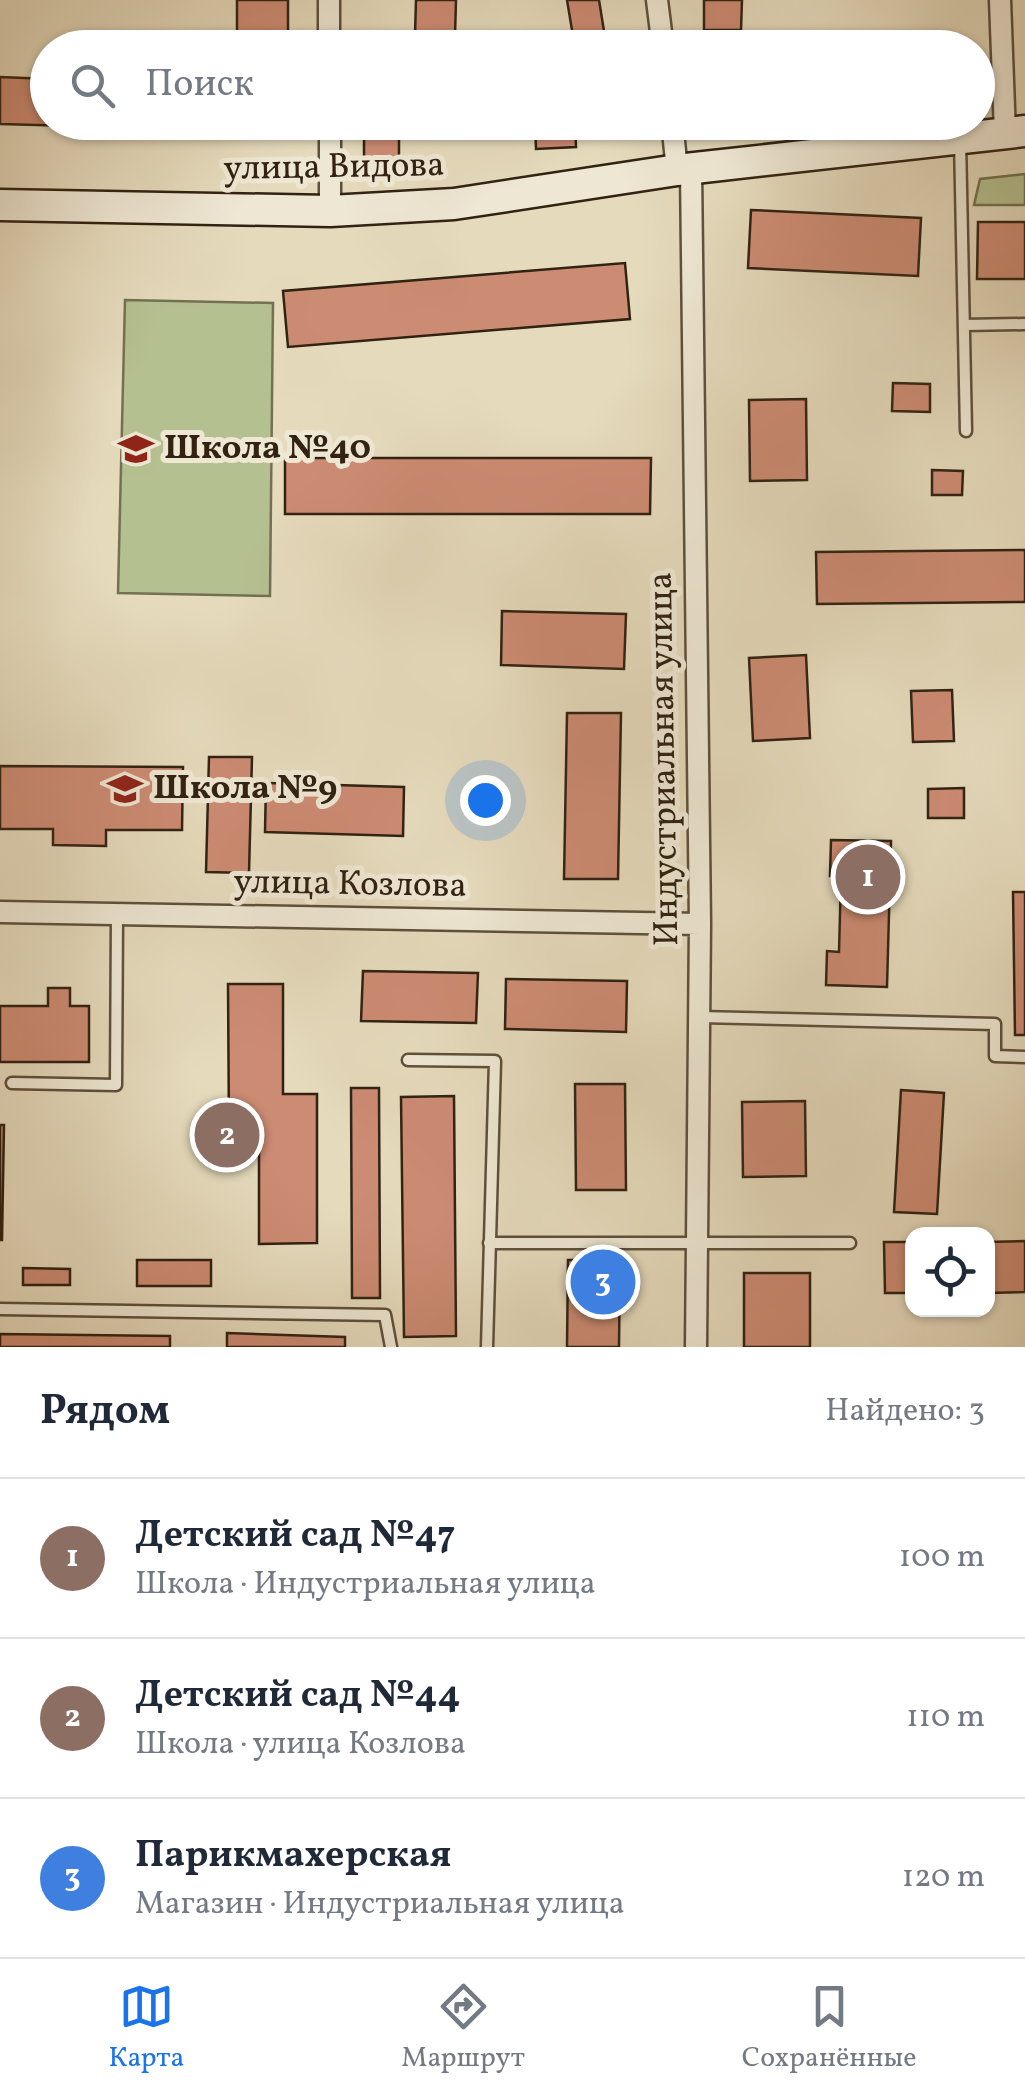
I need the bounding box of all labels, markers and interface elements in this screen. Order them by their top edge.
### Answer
search box [30,30,995,140]
icon: search [65,58,120,113]
text: Поиск [145,59,254,112]
street label: улица Видова [223,142,445,194]
place label: Школа №40 [164,425,371,473]
school or university icon: Школа №40 [117,430,155,468]
street label: Индустриальная улица [638,571,692,947]
place label: Школа №9 [153,765,337,813]
school or university icon: Школа №9 [106,770,144,808]
your location [460,775,511,826]
pin: 1 [836,840,900,914]
street label: улица Козлова [233,859,467,911]
pin: 2 [194,1098,260,1172]
map controls [905,1227,995,1317]
button: locate [905,1227,995,1317]
pin: 3 [570,1244,636,1320]
text: Рядом [40,1383,170,1442]
text: Найдено: 3 [825,1390,985,1434]
text: Детский сад №47 [135,1510,455,1563]
text: 1 [66,1536,79,1580]
text: 100 m [899,1536,985,1580]
text: Школа · Индустриальная улица [135,1563,596,1607]
text: Детский сад №44 [135,1670,461,1723]
text: 2 [64,1696,81,1740]
text: 110 m [906,1696,985,1740]
text: Школа · улица Козлова [135,1723,466,1767]
text: Парикмахерская [135,1830,451,1883]
text: 3 [64,1856,81,1900]
text: 120 m [902,1856,985,1900]
text: Магазин · Индустриальная улица [135,1883,625,1927]
tab: Карта [108,1979,184,2078]
tab: Маршрут [401,1979,525,2078]
tab: Сохранённые [742,1979,917,2078]

